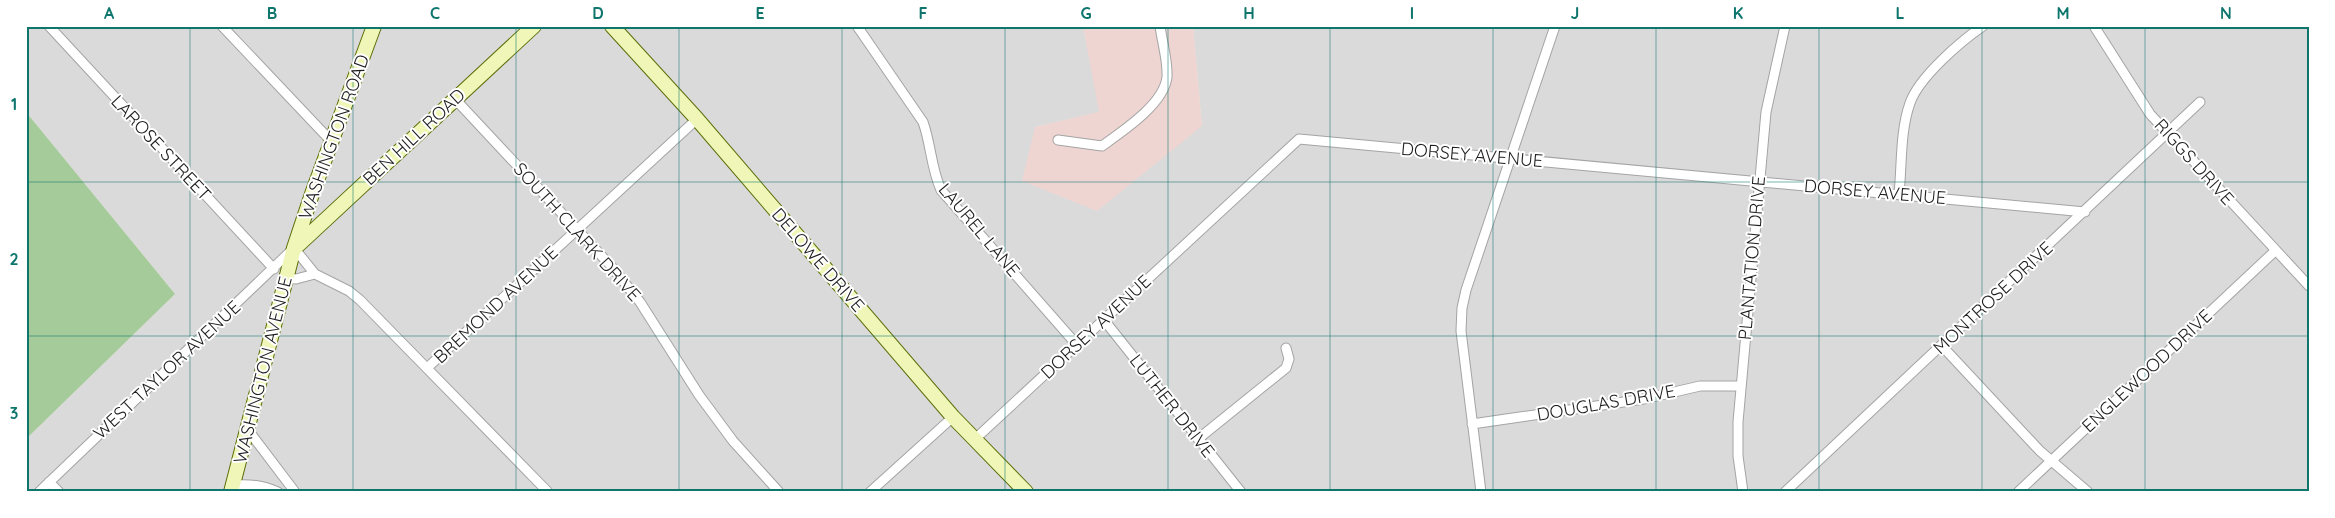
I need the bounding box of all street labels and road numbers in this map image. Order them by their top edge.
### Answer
street label: WASHINGTON ROAD [293,51,374,222]
street label: BEN HILL ROAD [358,83,470,190]
street label: LAROSE STREET [106,90,216,206]
street label: RIGGS DRIVE [2150,114,2239,210]
street label: DORSEY AVENUE [1400,137,1544,172]
street label: SOUTH CLARK DRIVE [509,157,646,306]
street label: DORSEY AVENUE [1803,174,1947,209]
street label: PLANTATION DRIVE [1733,175,1770,341]
street label: LAUREL LANE [934,178,1025,281]
street label: DELOWE DRIVE [767,203,870,316]
street label: MONTROSE DRIVE [1928,236,2057,359]
street label: BREMOND AVENUE [429,241,563,368]
street label: DORSEY AVENUE [1036,270,1156,384]
street label: WASHINGTON AVENUE [228,274,297,466]
street label: WEST TAYLOR AVENUE [88,295,245,444]
street label: ENGLEWOOD DRIVE [2077,304,2217,437]
street label: LUTHER DRIVE [1125,349,1220,462]
street label: DOUGLAS DRIVE [1535,379,1677,426]

